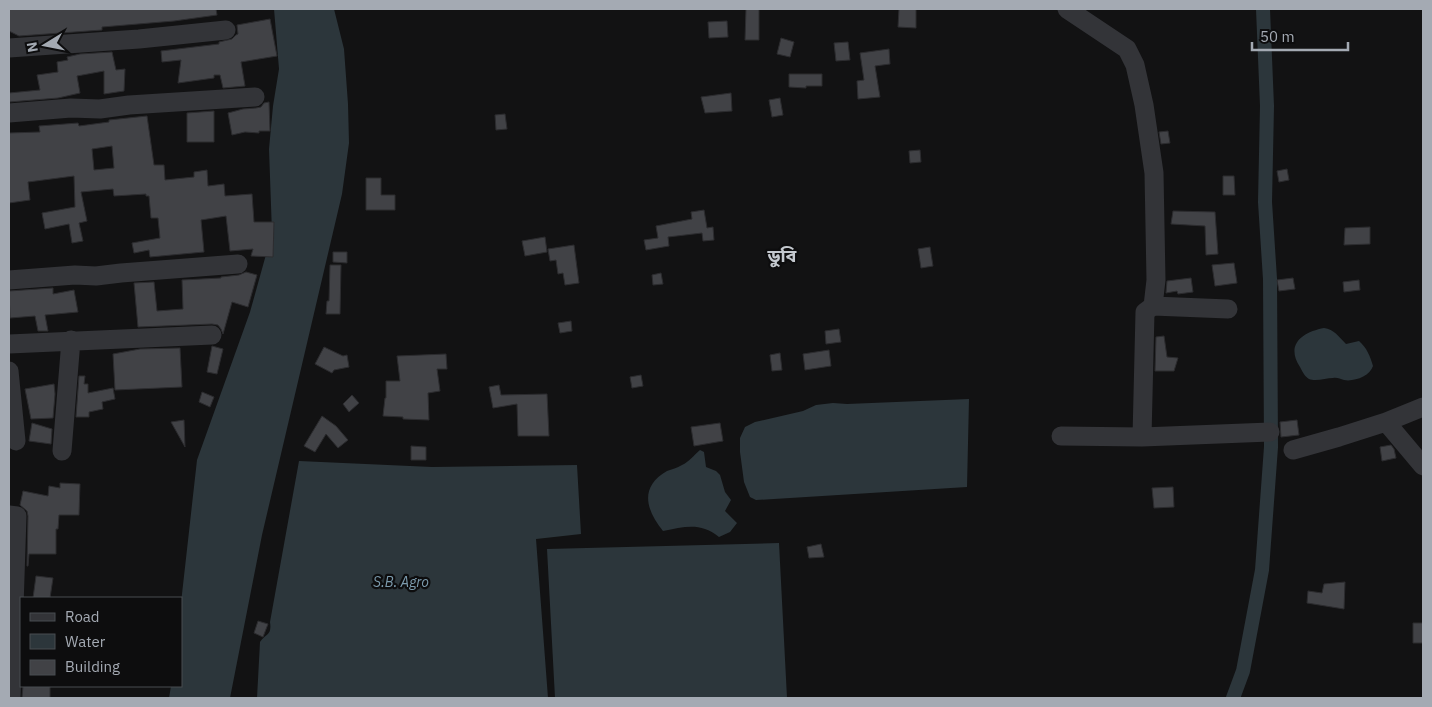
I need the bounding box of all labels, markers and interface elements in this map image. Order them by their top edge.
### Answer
north arrow [20,20,70,70]
scale bar [1252,20,1348,52]
text: 50 m [1260,27,1295,46]
text: N [22,41,42,54]
district label: ডুবি [767,244,798,268]
water label: S.B. Agro [373,573,429,591]
legend [20,597,182,687]
text: Road [65,607,100,626]
text: Water [65,632,106,651]
text: Building [65,657,120,676]

